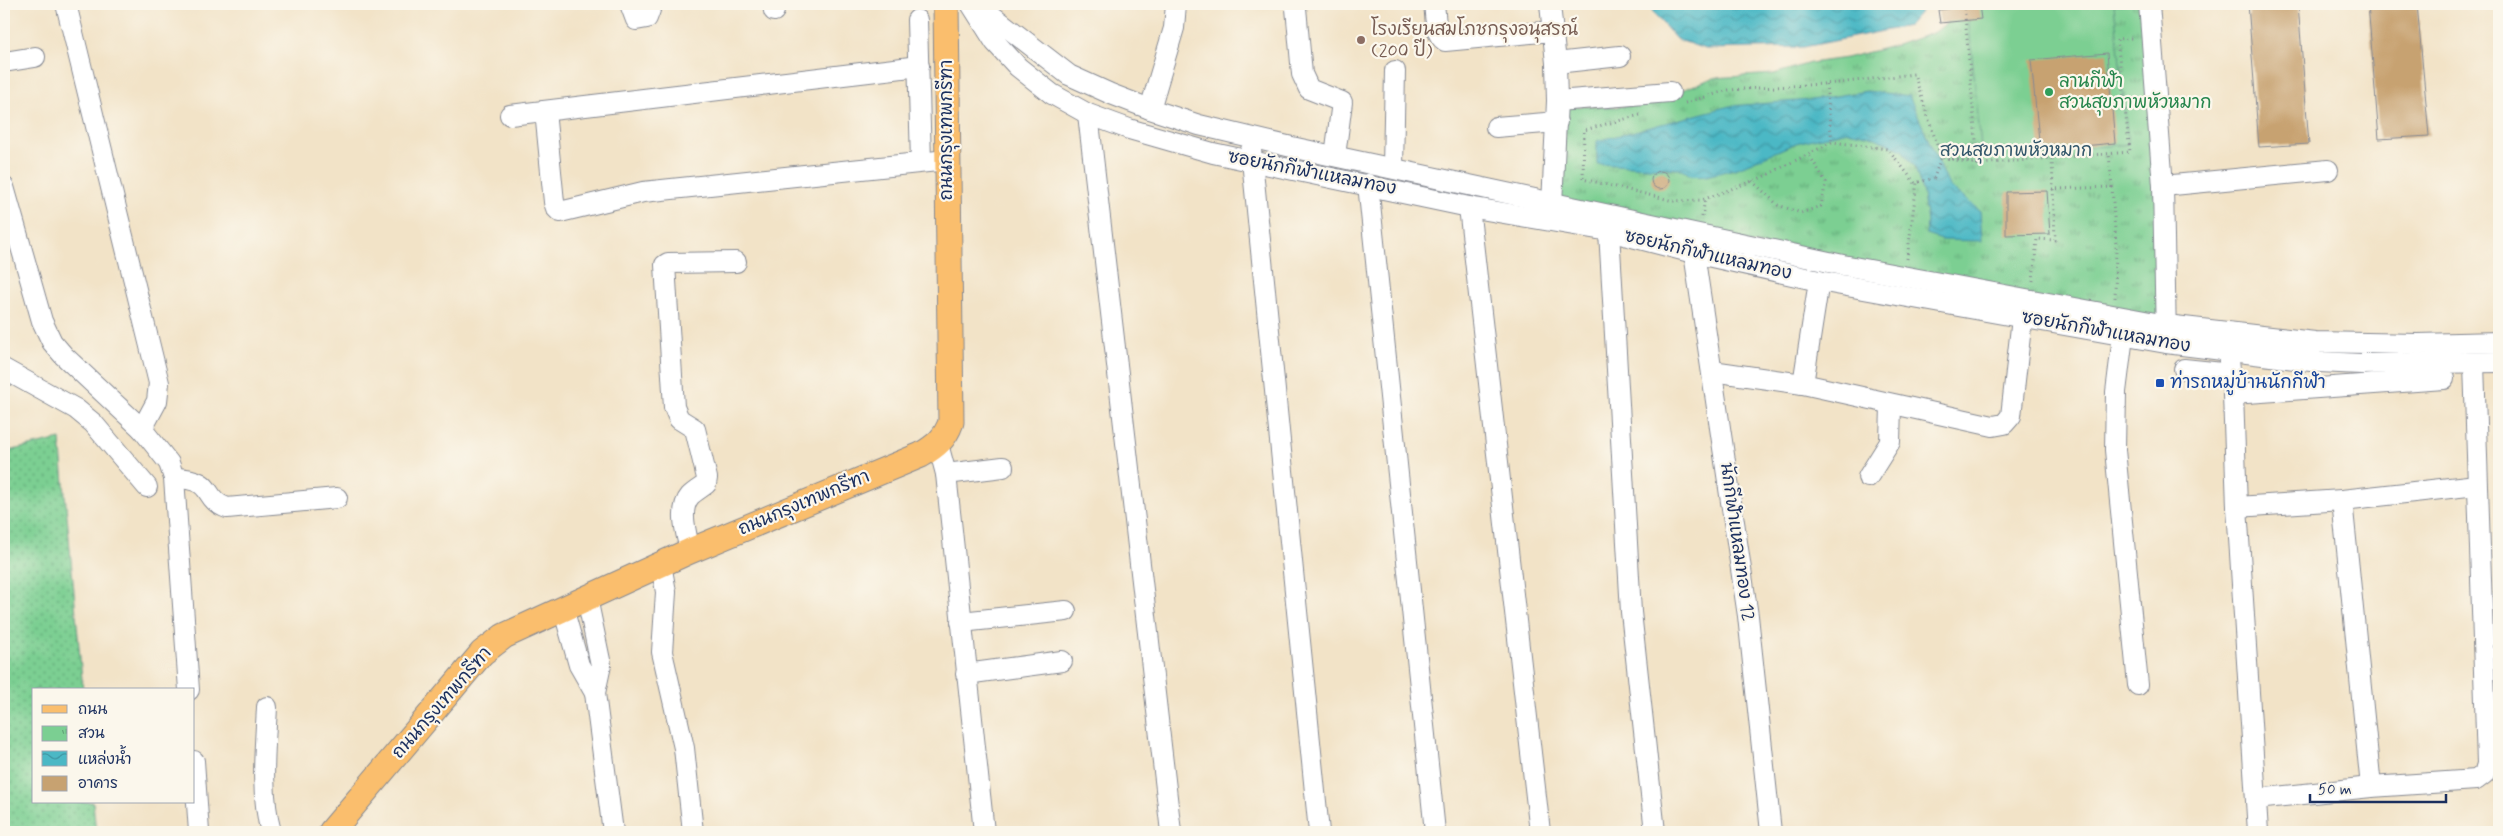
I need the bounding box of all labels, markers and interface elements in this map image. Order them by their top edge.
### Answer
place label: โรงเรียนสมโภชกรุงอนุสรณ์ (200 ปี) [1371,16,1578,63]
marker: โรงเรียนสมโภชกรุงอนุสรณ์ (200 ปี) [1355,34,1367,46]
street label: ถนนกรุงเทพกรีฑา [934,60,960,200]
place label: ลานกีฬา สวนสุขภาพหัวหมาก [2059,69,2211,116]
marker: ลานกีฬา สวนสุขภาพหัวหมาก [2043,86,2055,98]
park label: สวนสุขภาพหัวหมาก [1940,139,2092,164]
street label: ซอยนักกีฬาแหลมทอง [1226,144,1398,201]
street label: ซอยนักกีฬาแหลมทอง [1622,223,1794,286]
street label: ซอยนักกีฬาแหลมทอง [2020,304,2193,359]
place label: ท่ารถหมู่บ้านนักกีฬา [2170,370,2326,396]
marker: ท่ารถหมู่บ้านนักกีฬา [2154,377,2166,389]
street label: นักกีฬาแหลมทอง 12 [1714,461,1761,623]
street label: ถนนกรุงเทพกรีฑา [734,464,874,542]
street label: ถนนกรุงเทพกรีฑา [386,641,498,765]
legend [32,688,195,804]
text: ถนน [78,700,107,720]
text: สวน [78,724,105,744]
text: แหล่งน้ำ [78,745,132,770]
scale bar [2310,771,2447,803]
text: อาคาร [78,774,118,794]
text: 50 m [2318,780,2352,800]

